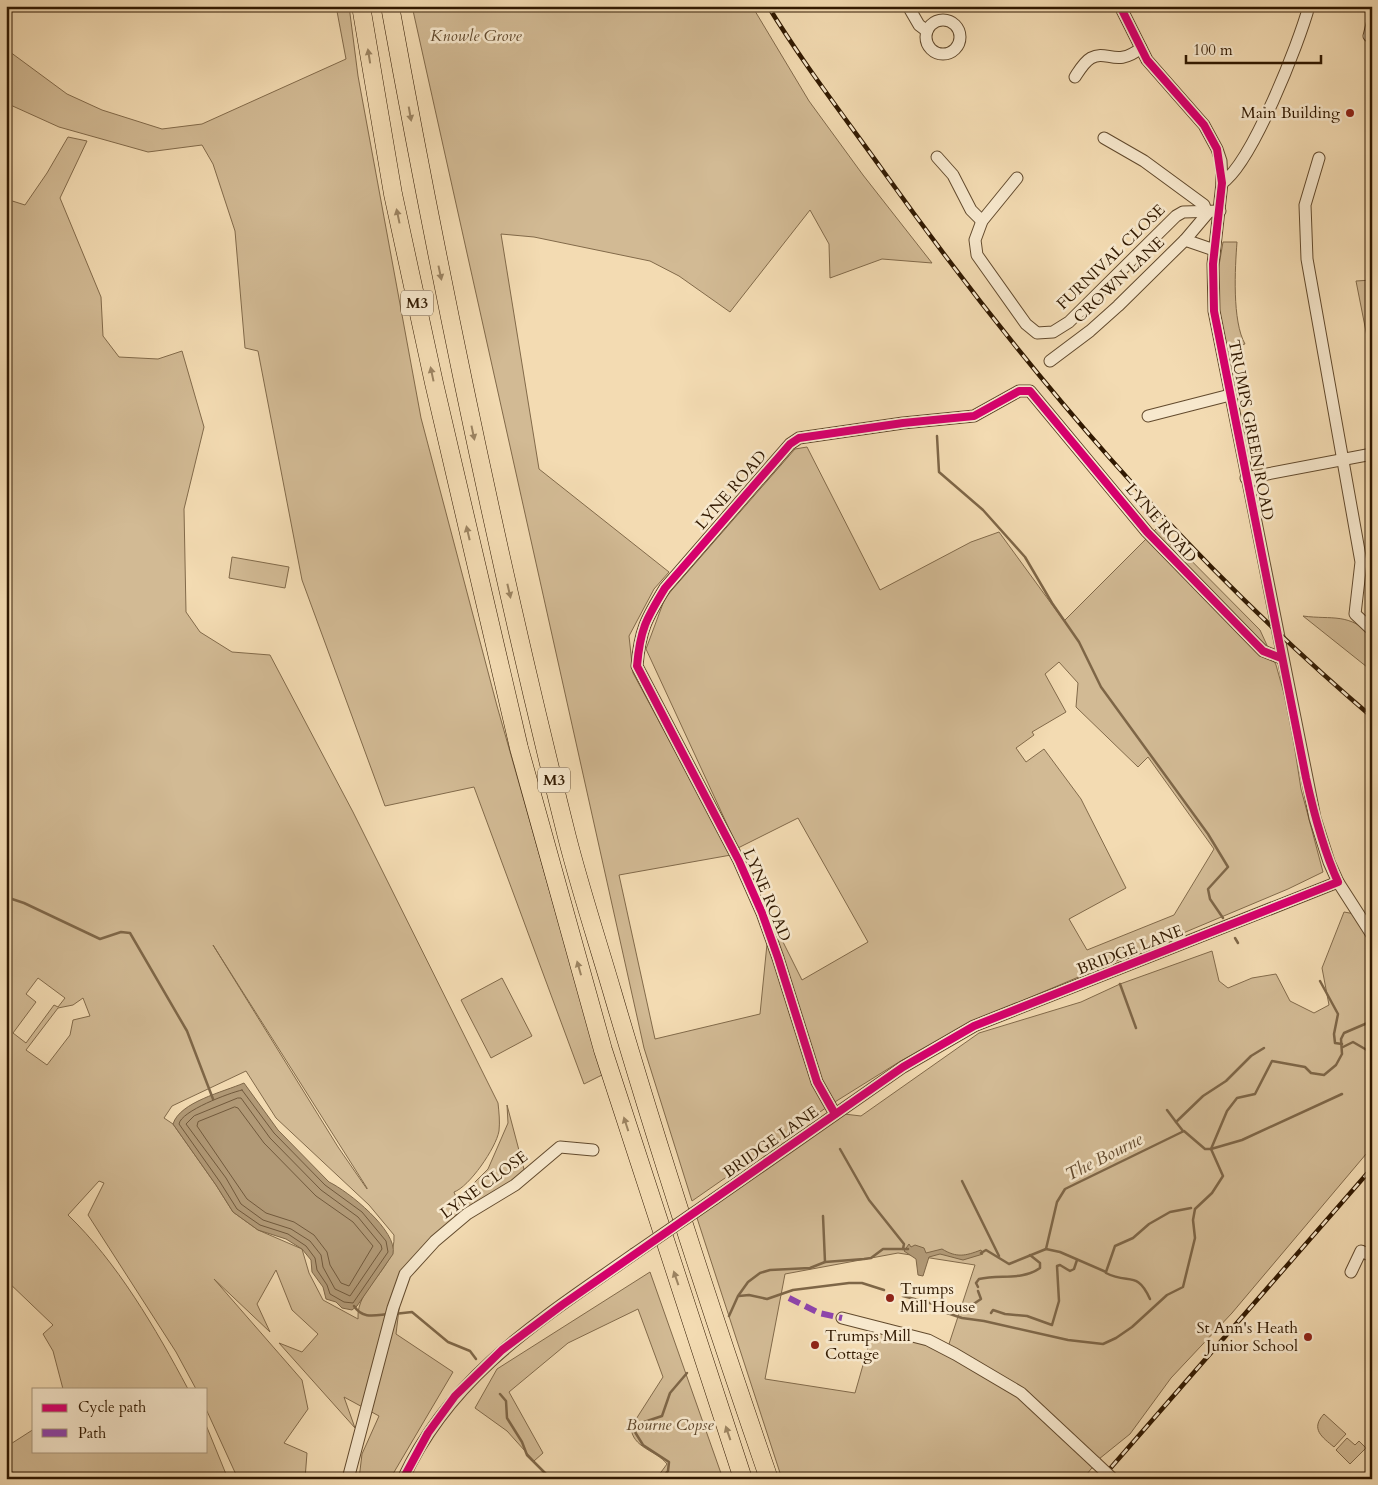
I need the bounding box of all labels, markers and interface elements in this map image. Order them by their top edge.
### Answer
park label: Knowle Grove [430,25,523,47]
scale bar [1186,32,1320,64]
text: 100 m [1193,40,1233,60]
one-way arrow [365,47,373,63]
place label: Main Building [1241,102,1340,124]
one-way arrow [406,106,414,122]
marker: Main Building [1344,107,1356,119]
street label: FURNIVAL CLOSE [1052,199,1170,315]
one-way arrow [394,208,402,223]
street label: CROWN LANE [1069,232,1170,328]
one-way arrow [436,266,444,281]
road number: M3 [401,290,433,316]
street label: TRUMPS GREEN ROAD [1223,338,1279,522]
one-way arrow [428,367,436,382]
one-way arrow [469,425,477,440]
street label: LYNE ROAD [690,446,772,534]
street label: LYNE ROAD [1120,479,1202,567]
one-way arrow [464,525,472,540]
one-way arrow [505,583,513,598]
road number: M3 [538,768,570,792]
street label: LYNE ROAD [738,845,796,945]
street label: BRIDGE LANE [1074,920,1186,980]
one-way arrow [575,961,583,976]
street label: BRIDGE LANE [719,1101,823,1183]
one-way arrow [622,1116,630,1131]
water label: The Bourne [1061,1126,1148,1187]
street label: LYNE CLOSE [436,1146,532,1224]
one-way arrow [672,1271,679,1286]
place label: Trumps Mill House [900,1278,975,1318]
marker: Trumps Mill House [884,1292,896,1304]
place label: St Ann's Heath Junior School [1196,1317,1298,1357]
place label: Trumps Mill Cottage [825,1325,911,1365]
marker: St Ann's Heath Junior School [1302,1331,1314,1343]
marker: Trumps Mill Cottage [809,1339,821,1351]
legend [32,1388,208,1452]
text: Cycle path [78,1397,147,1417]
park label: Bourne Copse [626,1414,714,1436]
text: Path [78,1423,107,1443]
one-way arrow [723,1425,731,1440]

